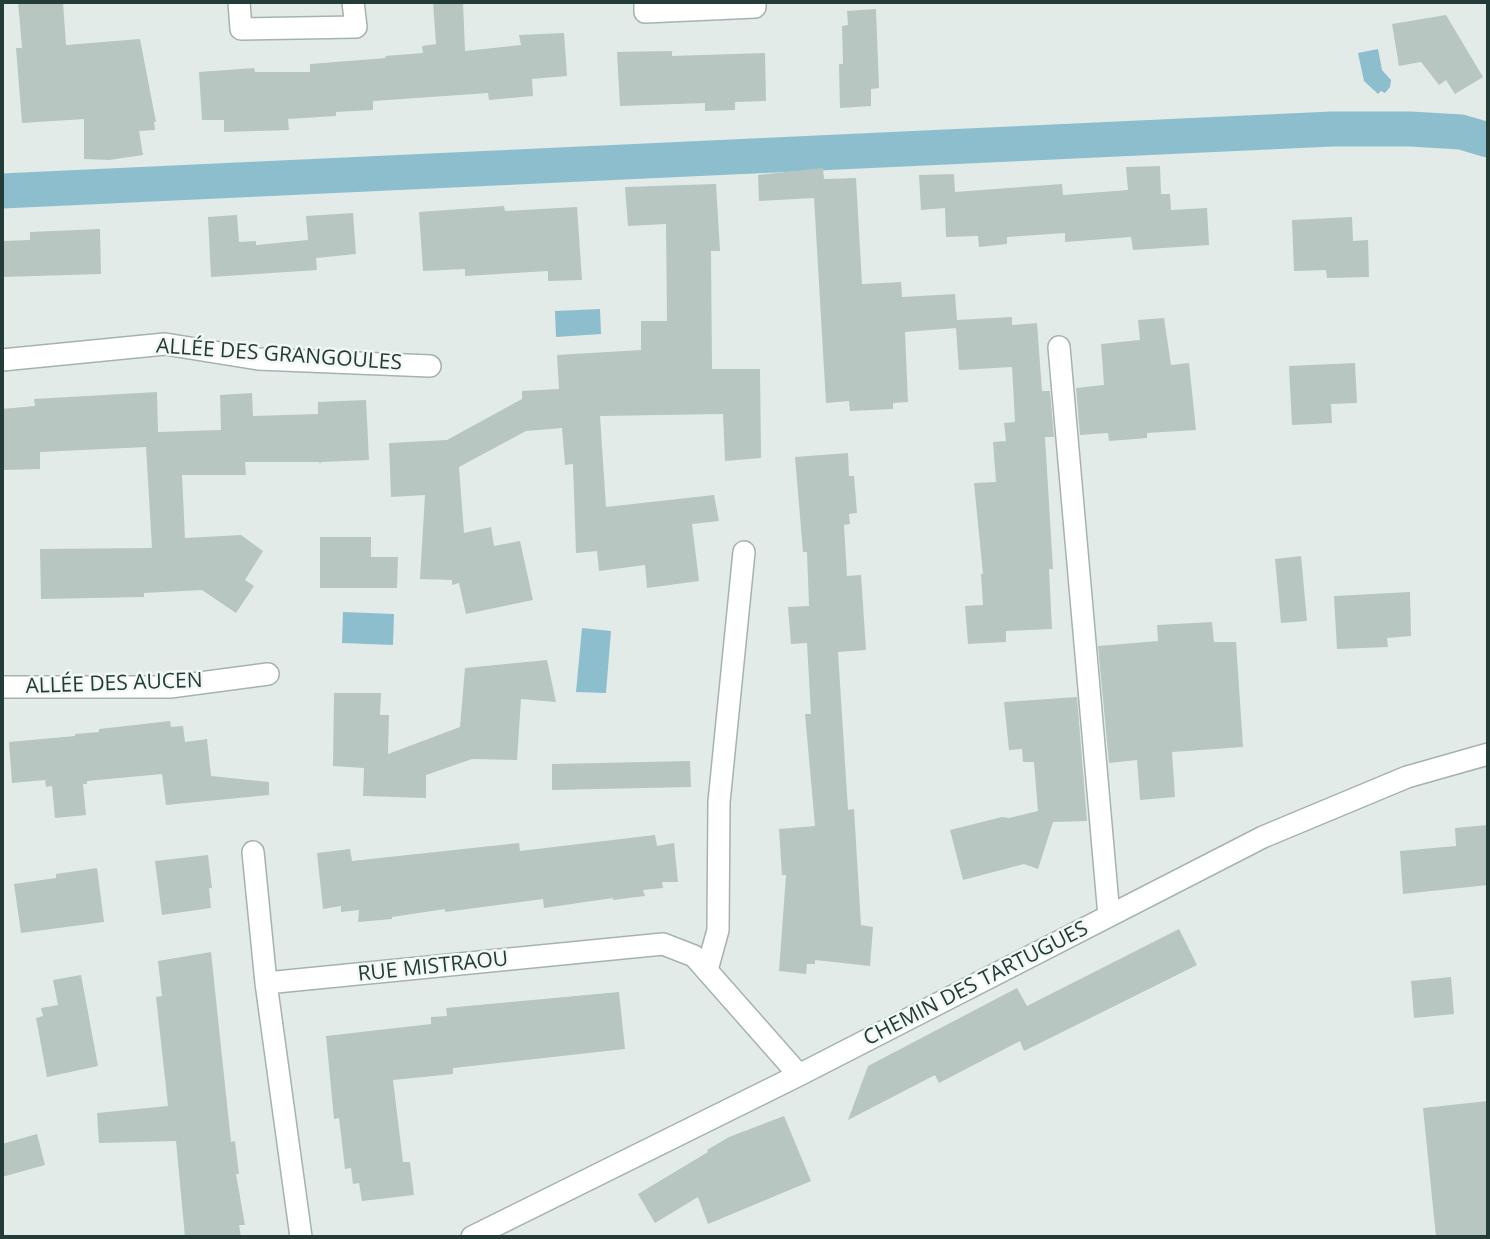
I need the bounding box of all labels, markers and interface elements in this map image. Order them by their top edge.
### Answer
street label: ALLÉE DES GRANGOULES [155,334,403,376]
street label: ALLÉE DES AUCEN [25,668,203,700]
street label: CHEMIN DES TARTUGUES [859,916,1093,1052]
street label: RUE MISTRAOU [357,947,509,987]

